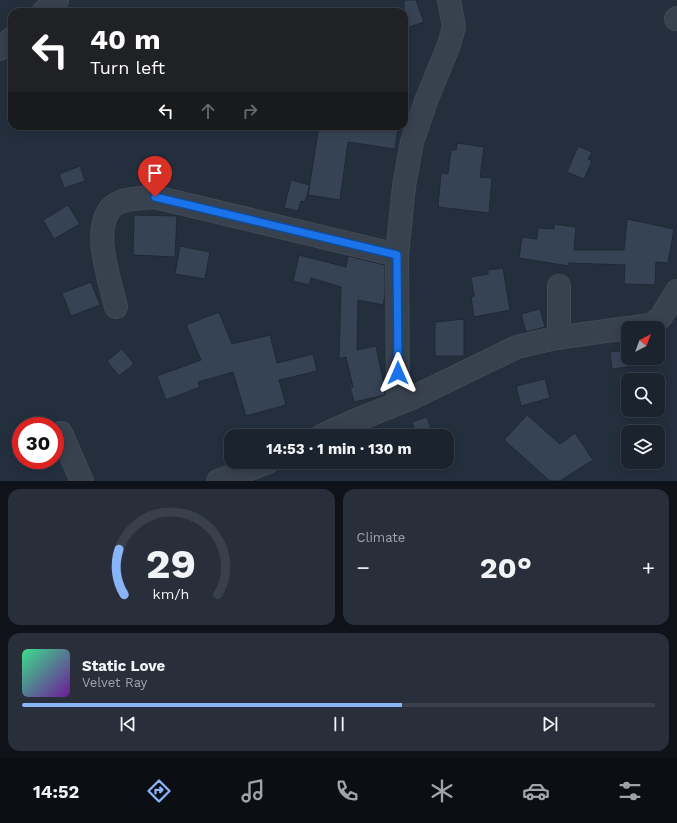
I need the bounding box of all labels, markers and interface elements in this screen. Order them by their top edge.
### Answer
text: 40 m [90,23,160,56]
icon: left [24,24,76,76]
text: Turn left [90,57,165,78]
icon: left [155,100,177,122]
icon: ahead [197,100,219,122]
icon: right [239,100,261,122]
pin [138,156,172,197]
icon: arrive [144,162,166,184]
north arrow [621,321,665,365]
map controls [621,321,665,469]
position arrow [377,352,419,394]
button: search [621,373,665,417]
speed limit sign: 30 [12,417,64,469]
button: layers [621,425,665,469]
text: 14:53 · 1 min · 130 m [266,440,412,458]
text: Climate [357,530,405,545]
text: 29 [146,539,196,588]
text: 20° [480,550,532,585]
text: − [357,555,370,580]
text: + [642,555,655,580]
text: km/h [153,586,190,602]
text: Static Love [82,657,165,675]
text: Velvet Ray [82,675,147,690]
icon: previous [117,713,139,735]
icon: pause [328,713,350,735]
icon: next [539,713,561,735]
icon: directions [145,777,173,805]
icon: music [239,777,267,805]
icon: phone [333,777,361,805]
icon: climate [428,777,456,805]
icon: car [522,777,550,805]
icon: filters [616,777,644,805]
text: 14:52 [33,781,79,802]

